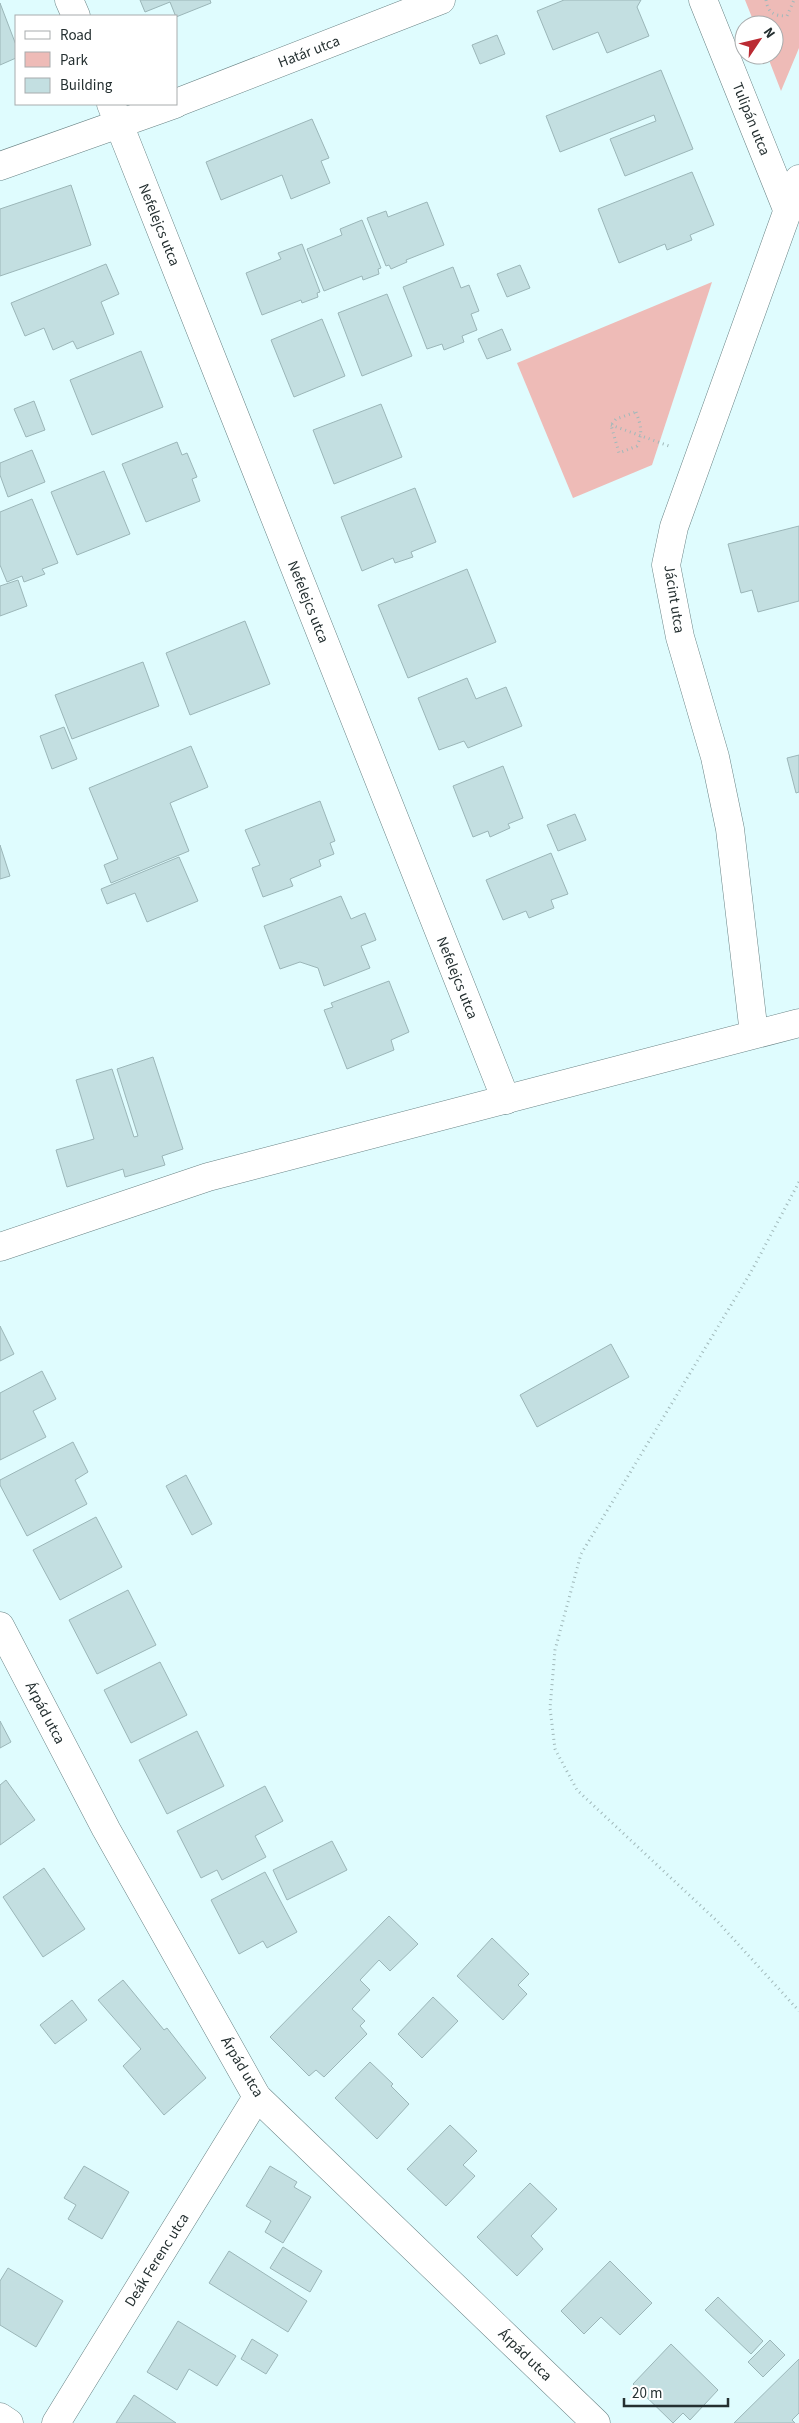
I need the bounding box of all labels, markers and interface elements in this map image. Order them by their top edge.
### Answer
legend [15,15,178,105]
north arrow [734,15,784,65]
text: N [758,24,780,43]
text: Road [60,25,92,46]
street label: Határ utca [275,31,343,73]
text: Park [60,50,89,71]
text: Building [60,75,113,96]
street label: Tulipán utca [727,79,775,159]
street label: Nefelejcs utca [133,181,185,269]
street label: Nefelejcs utca [282,558,334,646]
street label: Jácint utca [658,563,690,635]
street label: Nefelejcs utca [431,934,483,1022]
street label: Árpád utca [20,1678,70,1748]
street label: Árpád utca [216,2033,268,2101]
street label: Deák Ferenc utca [120,2209,194,2311]
street label: Árpád utca [493,2324,557,2386]
scale bar [624,2376,728,2408]
text: 20 m [632,2383,662,2404]

